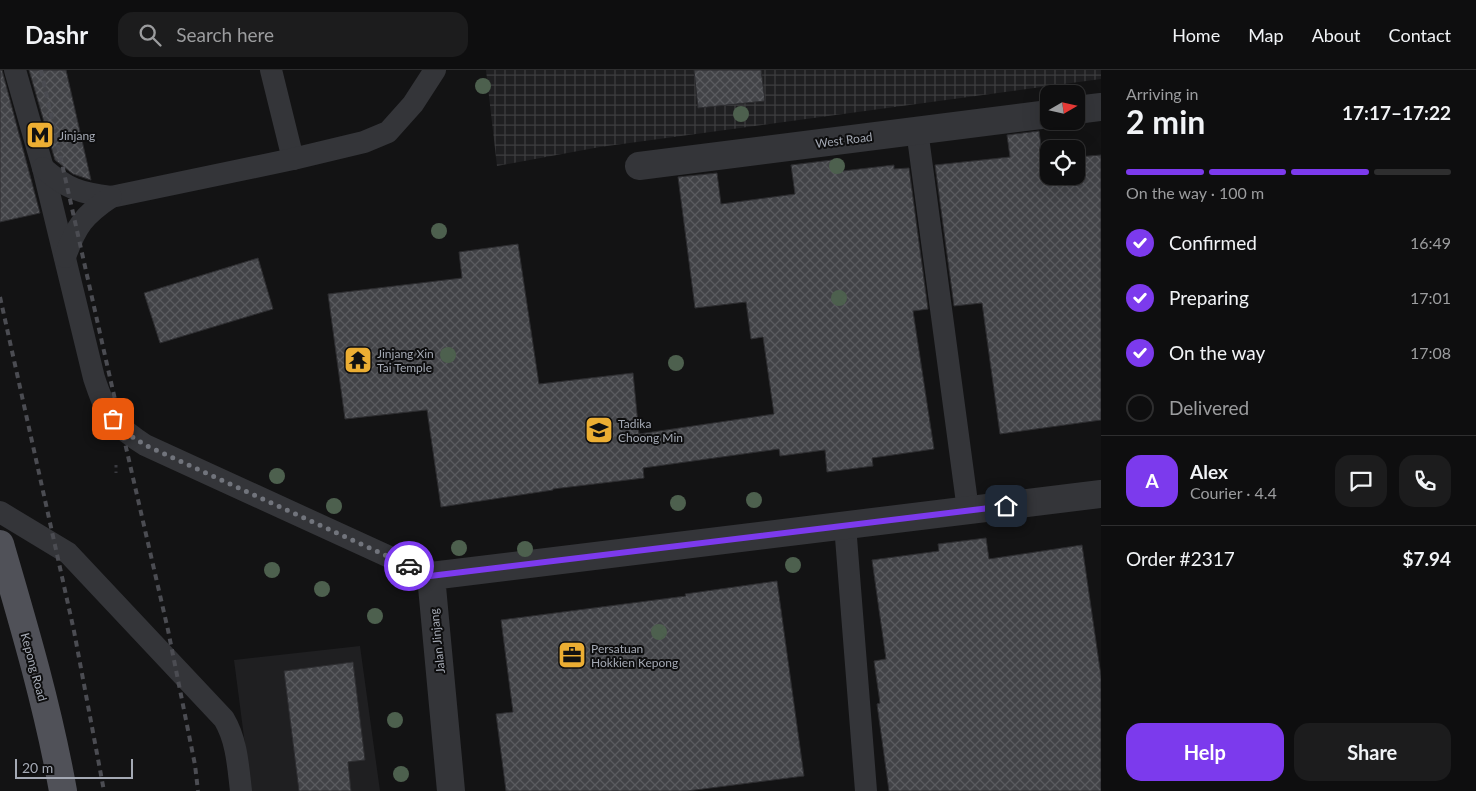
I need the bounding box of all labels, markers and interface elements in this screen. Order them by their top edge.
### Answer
search box [118,12,468,57]
text: Dashr [25,20,88,49]
icon: search [136,21,164,49]
text: Search here [176,23,274,46]
text: Home [1172,24,1220,46]
text: Map [1248,24,1284,46]
text: About [1312,24,1361,46]
text: Contact [1389,24,1451,46]
text: Arriving in [1126,84,1199,103]
north arrow [1040,85,1085,130]
map controls [1040,85,1085,185]
text: 17:17–17:22 [1342,101,1451,124]
text: 2 min [1126,102,1205,141]
metro station icon: Jinjang [25,120,55,150]
place label: Jinjang [59,128,95,143]
street label: West Road [815,129,873,151]
button: locate [1040,140,1085,185]
text: On the way · 100 m [1126,183,1264,202]
icon: check [1126,229,1154,257]
text: Confirmed [1169,231,1257,254]
text: 16:49 [1410,233,1451,252]
icon: check [1126,284,1154,312]
text: Preparing [1169,286,1249,309]
text: 17:01 [1410,288,1451,307]
icon: check [1126,339,1154,367]
text: On the way [1169,341,1265,364]
text: 17:08 [1410,343,1451,362]
temple icon: Jinjang Xin Tai Temple [343,345,373,375]
place label: Jinjang Xin Tai Temple [377,346,434,375]
text: Delivered [1169,396,1249,419]
pin [92,398,134,440]
icon: bag [99,405,127,433]
school or university icon: Tadika Choong Min [584,415,614,445]
place label: Tadika Choong Min [618,416,683,445]
button: chat [1335,455,1387,507]
button: phone [1399,455,1451,507]
text: Alex [1190,460,1228,483]
text: A [1145,469,1159,492]
text: Courier · 4.4 [1190,483,1277,502]
pin [985,485,1027,527]
icon: home [992,492,1020,520]
courier [384,541,434,591]
text: Order #2317 [1126,547,1235,570]
text: $7.94 [1402,547,1451,570]
icon: car [395,552,423,580]
street label: Jalan Jinjang [426,608,448,674]
street label: Kepong Road [18,631,50,703]
office icon: Persatuan Hokkien Kepong [557,640,587,670]
place label: Persatuan Hokkien Kepong [591,641,678,670]
button: Help [1126,723,1284,781]
button: Share [1294,723,1451,781]
scale bar [15,756,132,779]
text: 20 m [22,759,53,776]

